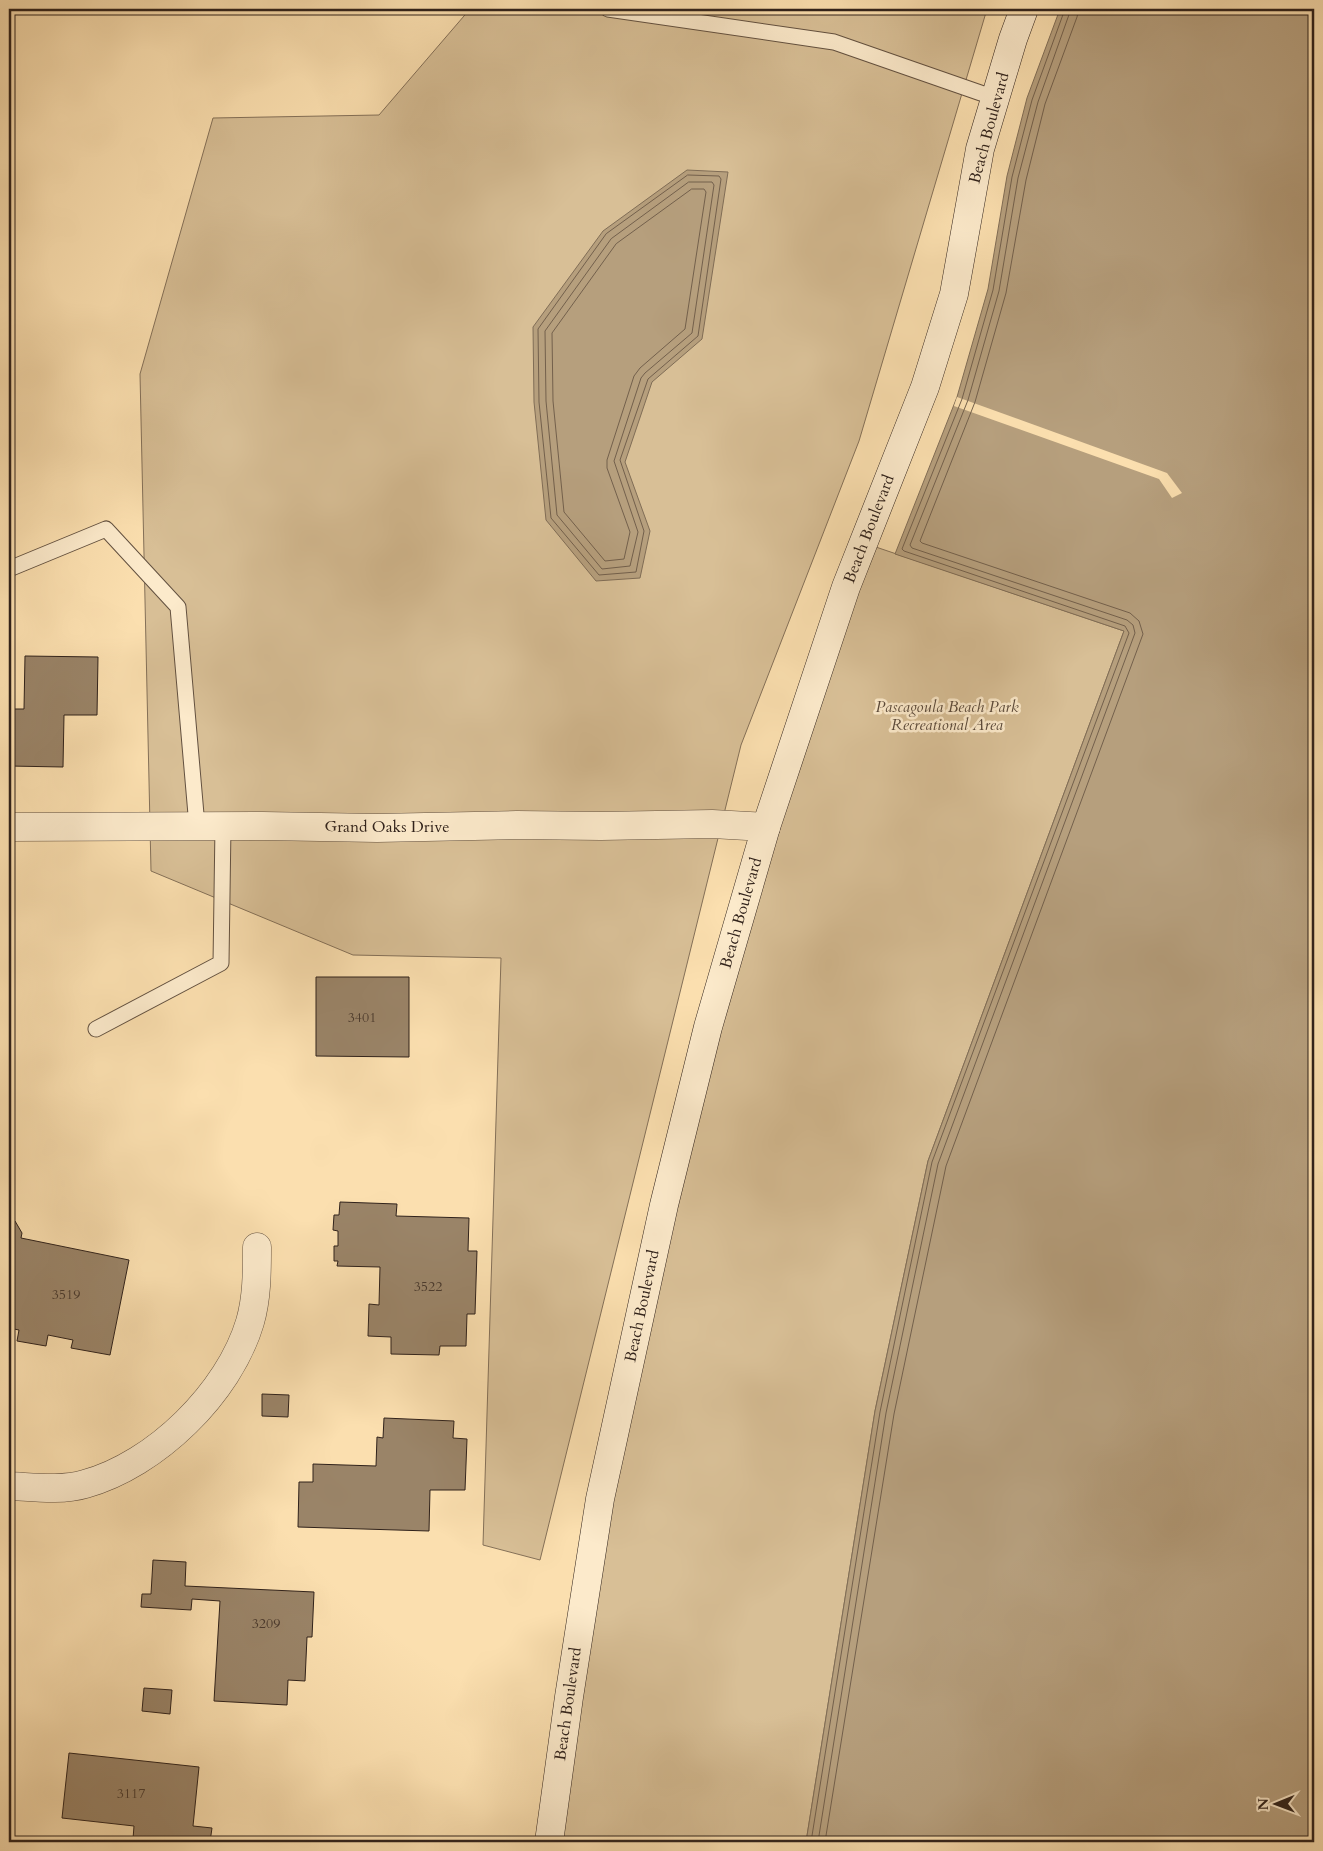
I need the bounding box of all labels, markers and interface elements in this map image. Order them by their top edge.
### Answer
street label: Beach Boulevard [964,69,1015,186]
street label: Beach Boulevard [838,471,900,586]
park label: Pascagoula Beach Park Recreational Area [875,696,1019,736]
street label: Grand Oaks Drive [325,816,449,838]
street label: Beach Boulevard [715,855,767,971]
house number: 3401 [348,1008,376,1027]
street label: Beach Boulevard [619,1247,665,1364]
house number: 3522 [414,1277,442,1296]
house number: 3519 [52,1285,80,1304]
house number: 3209 [252,1614,280,1633]
street label: Beach Boulevard [549,1645,587,1762]
north arrow [1250,1778,1300,1828]
house number: 3117 [117,1784,145,1803]
text: N [1254,1798,1273,1810]

